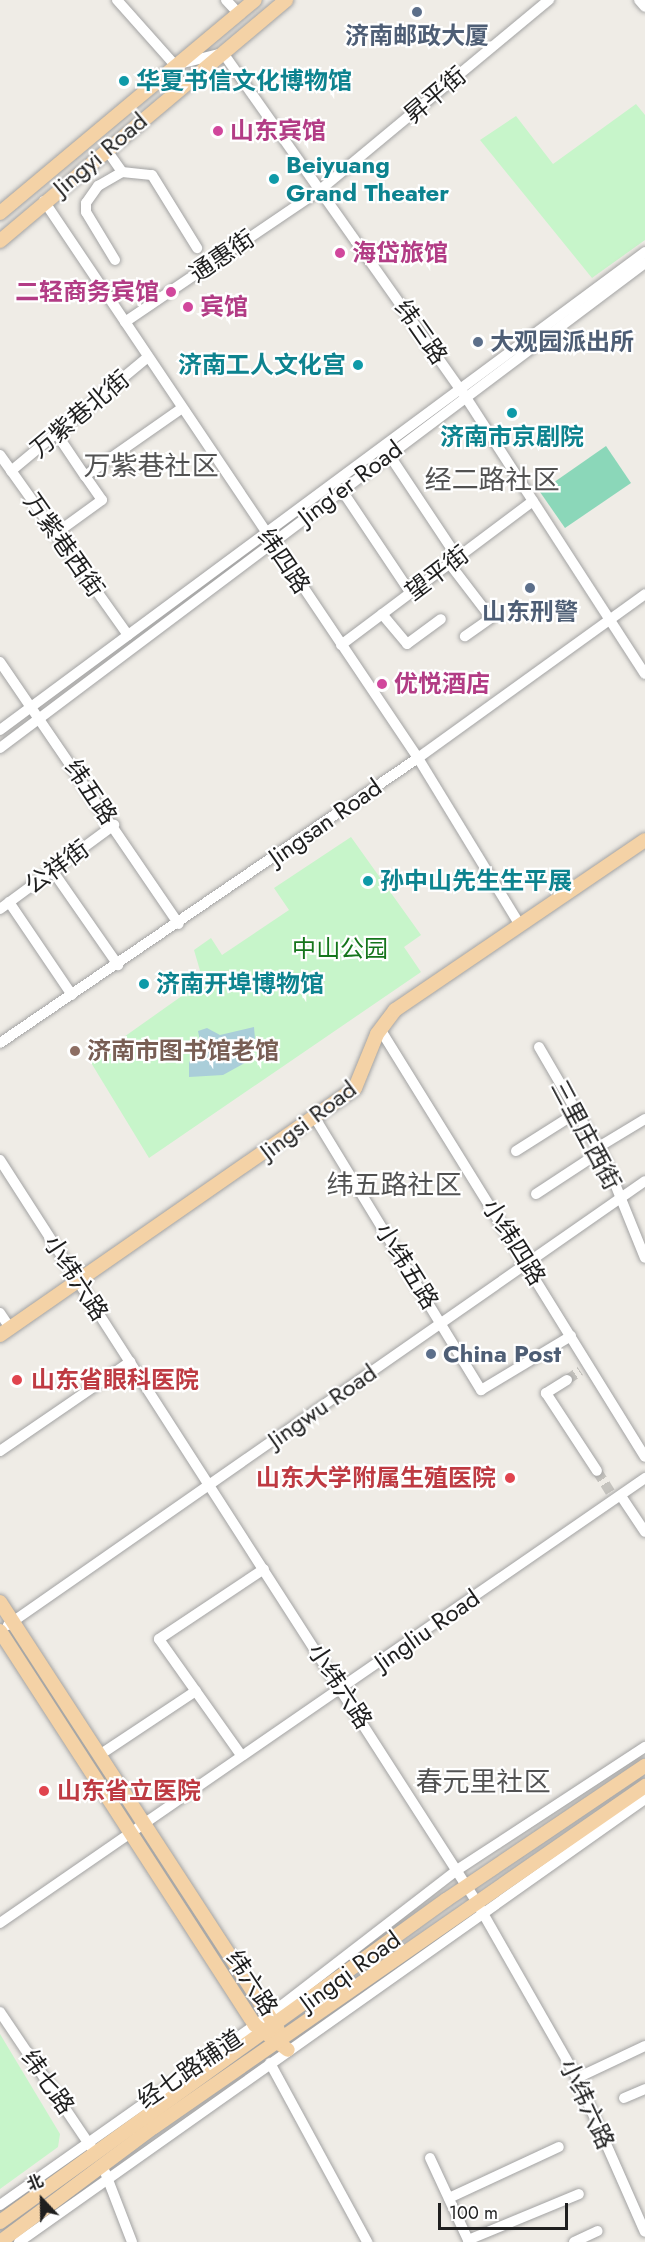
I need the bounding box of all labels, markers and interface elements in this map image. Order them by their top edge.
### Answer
marker: 济南邮政大厦 [410,5,424,19]
place label: 济南邮政大厦 [345,22,489,50]
street label: 昇平街 [398,61,472,129]
place label: 华夏书信文化博物馆 [136,67,352,95]
marker: 华夏书信文化博物馆 [117,74,131,88]
street label: Jingyi Road [47,106,153,202]
place label: 山东宾馆 [230,117,326,145]
marker: 山东宾馆 [211,124,225,138]
place label: Beiyuang Grand Theater [286,151,449,207]
marker: Beiyuang Grand Theater [267,172,281,186]
street label: 通惠街 [184,224,260,288]
place label: 海岱旅馆 [352,239,448,267]
marker: 海岱旅馆 [333,246,347,260]
place label: 二轻商务宾馆 [15,278,159,306]
marker: 二轻商务宾馆 [164,285,178,299]
place label: 宾馆 [200,293,248,321]
street label: 纬三路 [389,294,453,370]
marker: 宾馆 [181,300,195,314]
place label: 大观园派出所 [490,328,634,356]
marker: 大观园派出所 [471,335,485,349]
place label: 济南工人文化宫 [178,351,346,379]
marker: 济南工人文化宫 [351,358,365,372]
street label: 万紫巷北街 [25,364,135,464]
marker: 济南市京剧院 [505,406,519,420]
place label: 济南市京剧院 [440,423,584,451]
street label: Jing'er Road [292,435,408,531]
district label: 万紫巷社区 [84,450,218,482]
district label: 经二路社区 [425,464,559,496]
street label: 万紫巷西街 [18,488,110,602]
street label: 纬四路 [252,523,316,599]
street label: 望平街 [400,540,474,606]
marker: 山东刑警 [523,581,537,595]
place label: 山东刑警 [482,598,578,626]
place label: 优悦酒店 [394,670,490,698]
marker: 优悦酒店 [375,677,389,691]
street label: 纬五路 [59,754,123,830]
street label: Jingsan Road [263,773,387,871]
street label: 公祥街 [19,834,95,900]
place label: 孙中山先生生平展 [380,867,572,895]
marker: 孙中山先生生平展 [361,874,375,888]
park label: 中山公园 [292,935,388,963]
place label: 济南开埠博物馆 [156,970,324,998]
marker: 济南开埠博物馆 [137,977,151,991]
place label: 济南市图书馆老馆 [87,1037,279,1065]
marker: 济南市图书馆老馆 [68,1044,82,1058]
street label: Jingsi Road [254,1074,362,1166]
street label: 三里庄西街 [545,1075,627,1195]
district label: 纬五路社区 [327,1169,461,1201]
street label: 小纬四路 [476,1194,552,1290]
street label: 小纬五路 [369,1218,445,1314]
street label: 小纬六路 [38,1230,114,1326]
place label: China Post [443,1340,561,1368]
marker: China Post [424,1347,438,1361]
street label: Jingwu Road [262,1358,382,1454]
place label: 山东省眼科医院 [31,1366,199,1394]
marker: 山东省眼科医院 [8,1371,26,1389]
place label: 山东大学附属生殖医院 [256,1464,496,1492]
marker: 山东大学附属生殖医院 [501,1469,519,1487]
street label: Jingliu Road [369,1583,485,1677]
street label: 小纬六路 [302,1638,378,1734]
district label: 春元里社区 [416,1766,550,1798]
place label: 山东省立医院 [57,1777,201,1805]
marker: 山东省立医院 [35,1782,53,1800]
street label: Jingqi Road [294,1925,406,2017]
street label: 纬六路 [220,1945,284,2021]
street label: 经七路辅道 [132,2024,248,2114]
street label: 纬七路 [16,2044,80,2120]
street label: 小纬六路 [554,2054,620,2154]
text: 北 [23,2169,47,2197]
north arrow [12,2170,72,2230]
scale bar [441,2191,572,2229]
text: 100 m [449,2200,498,2226]

